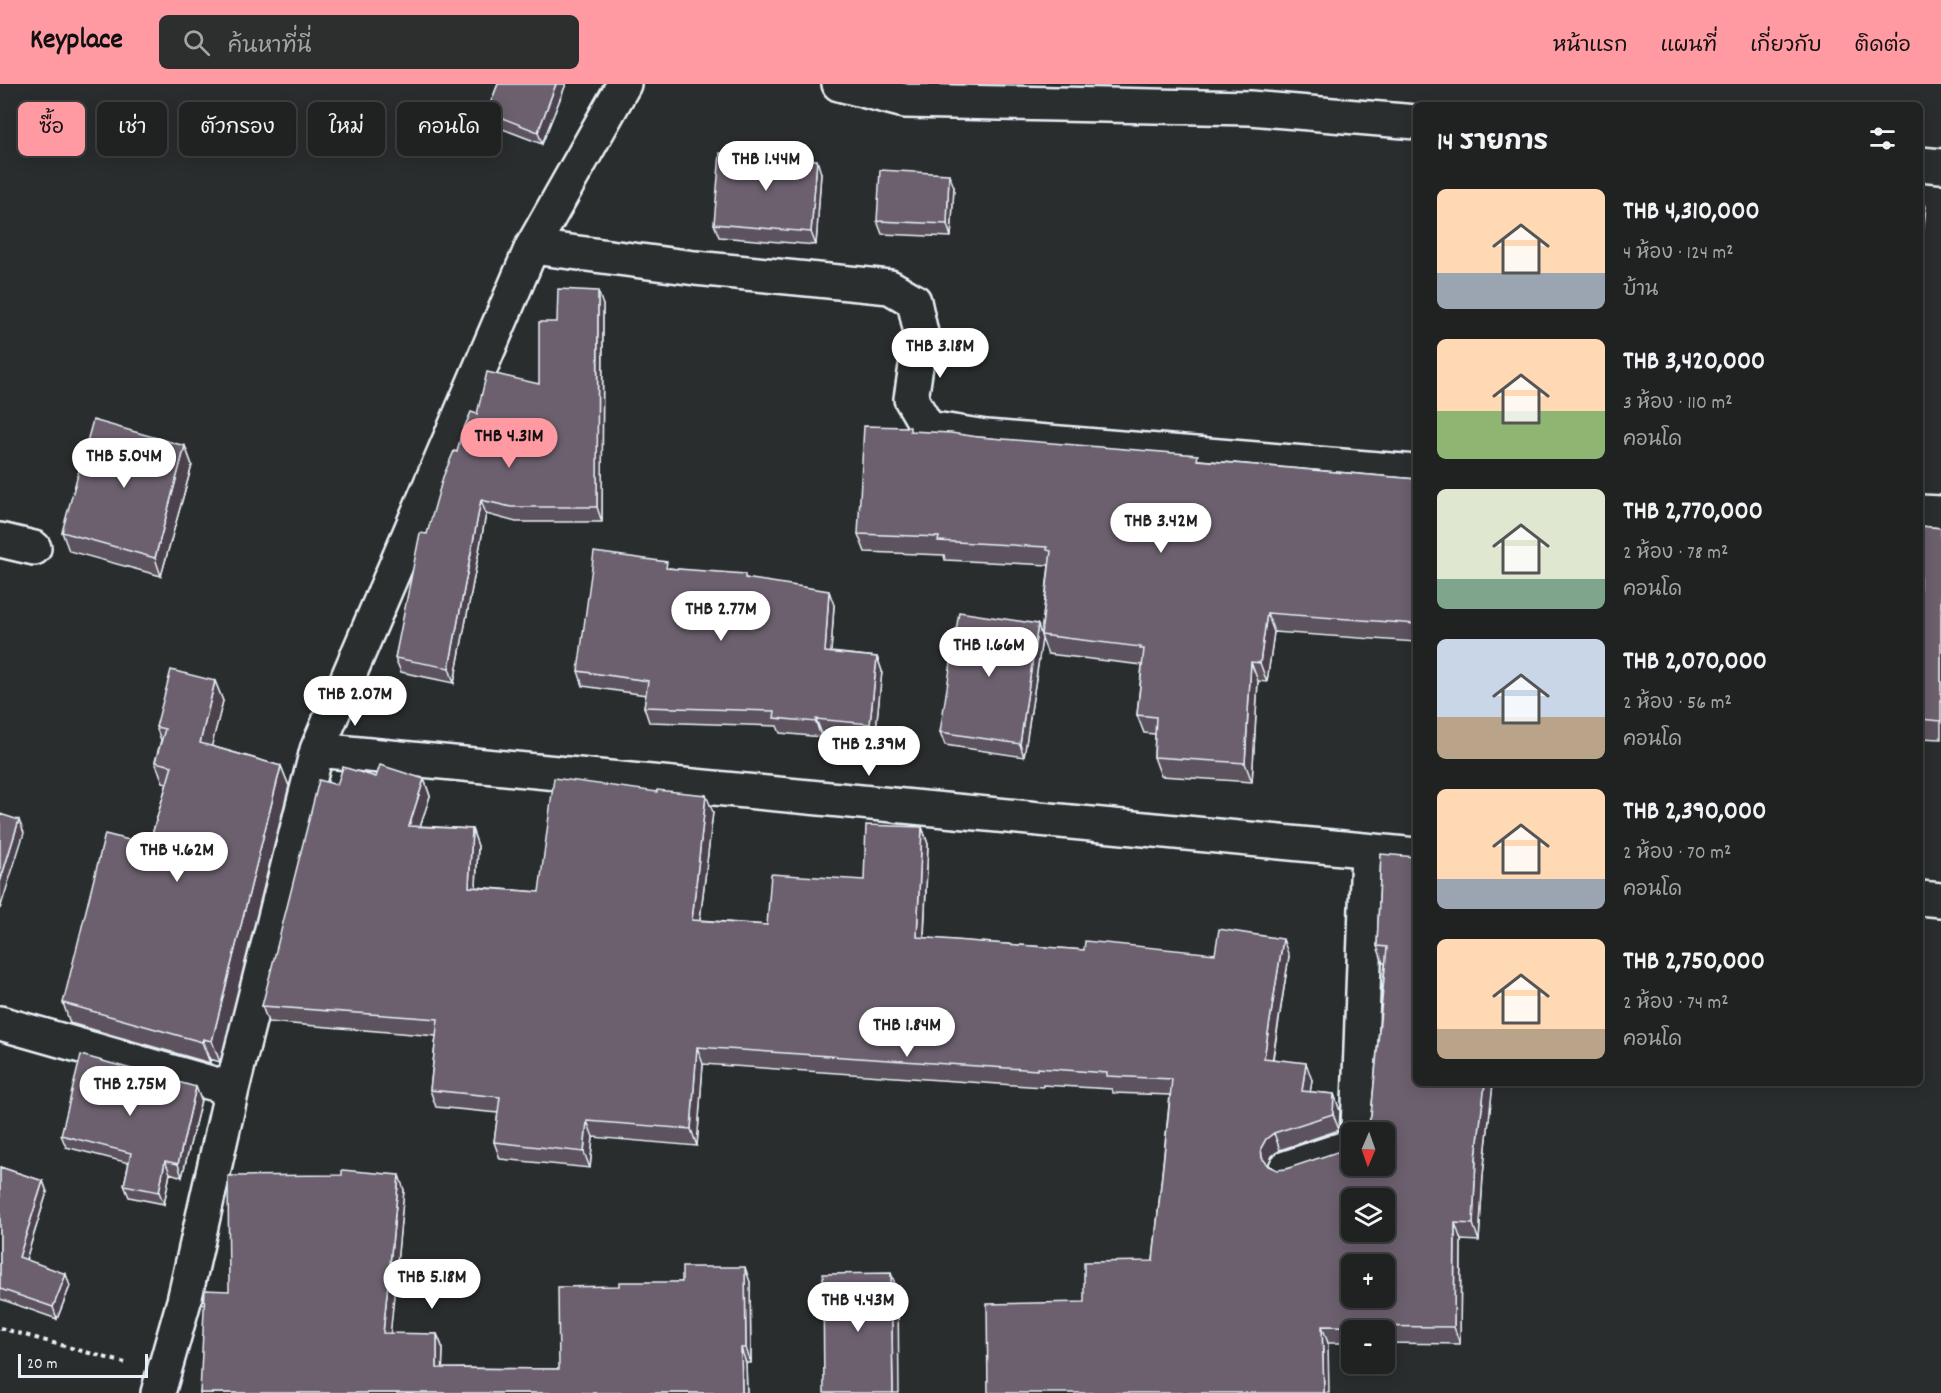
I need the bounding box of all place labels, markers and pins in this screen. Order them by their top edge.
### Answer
pin: THB 1.44M [697,141,835,192]
pin: THB 3.18M [871,328,1009,379]
pin: THB 4.31M [440,418,578,469]
pin: THB 5.04M [55,438,193,489]
pin: THB 3.42M [1092,503,1230,554]
pin: THB 2.77M [652,591,790,642]
pin: THB 1.66M [920,627,1058,678]
pin: THB 2.07M [286,676,424,727]
pin: THB 2.39M [800,726,938,777]
pin: THB 4.62M [108,832,246,883]
pin: THB 1.84M [838,1007,976,1058]
pin: THB 2.75M [61,1066,199,1117]
pin: THB 5.18M [363,1259,501,1310]
pin: THB 4.43M [789,1282,927,1333]

